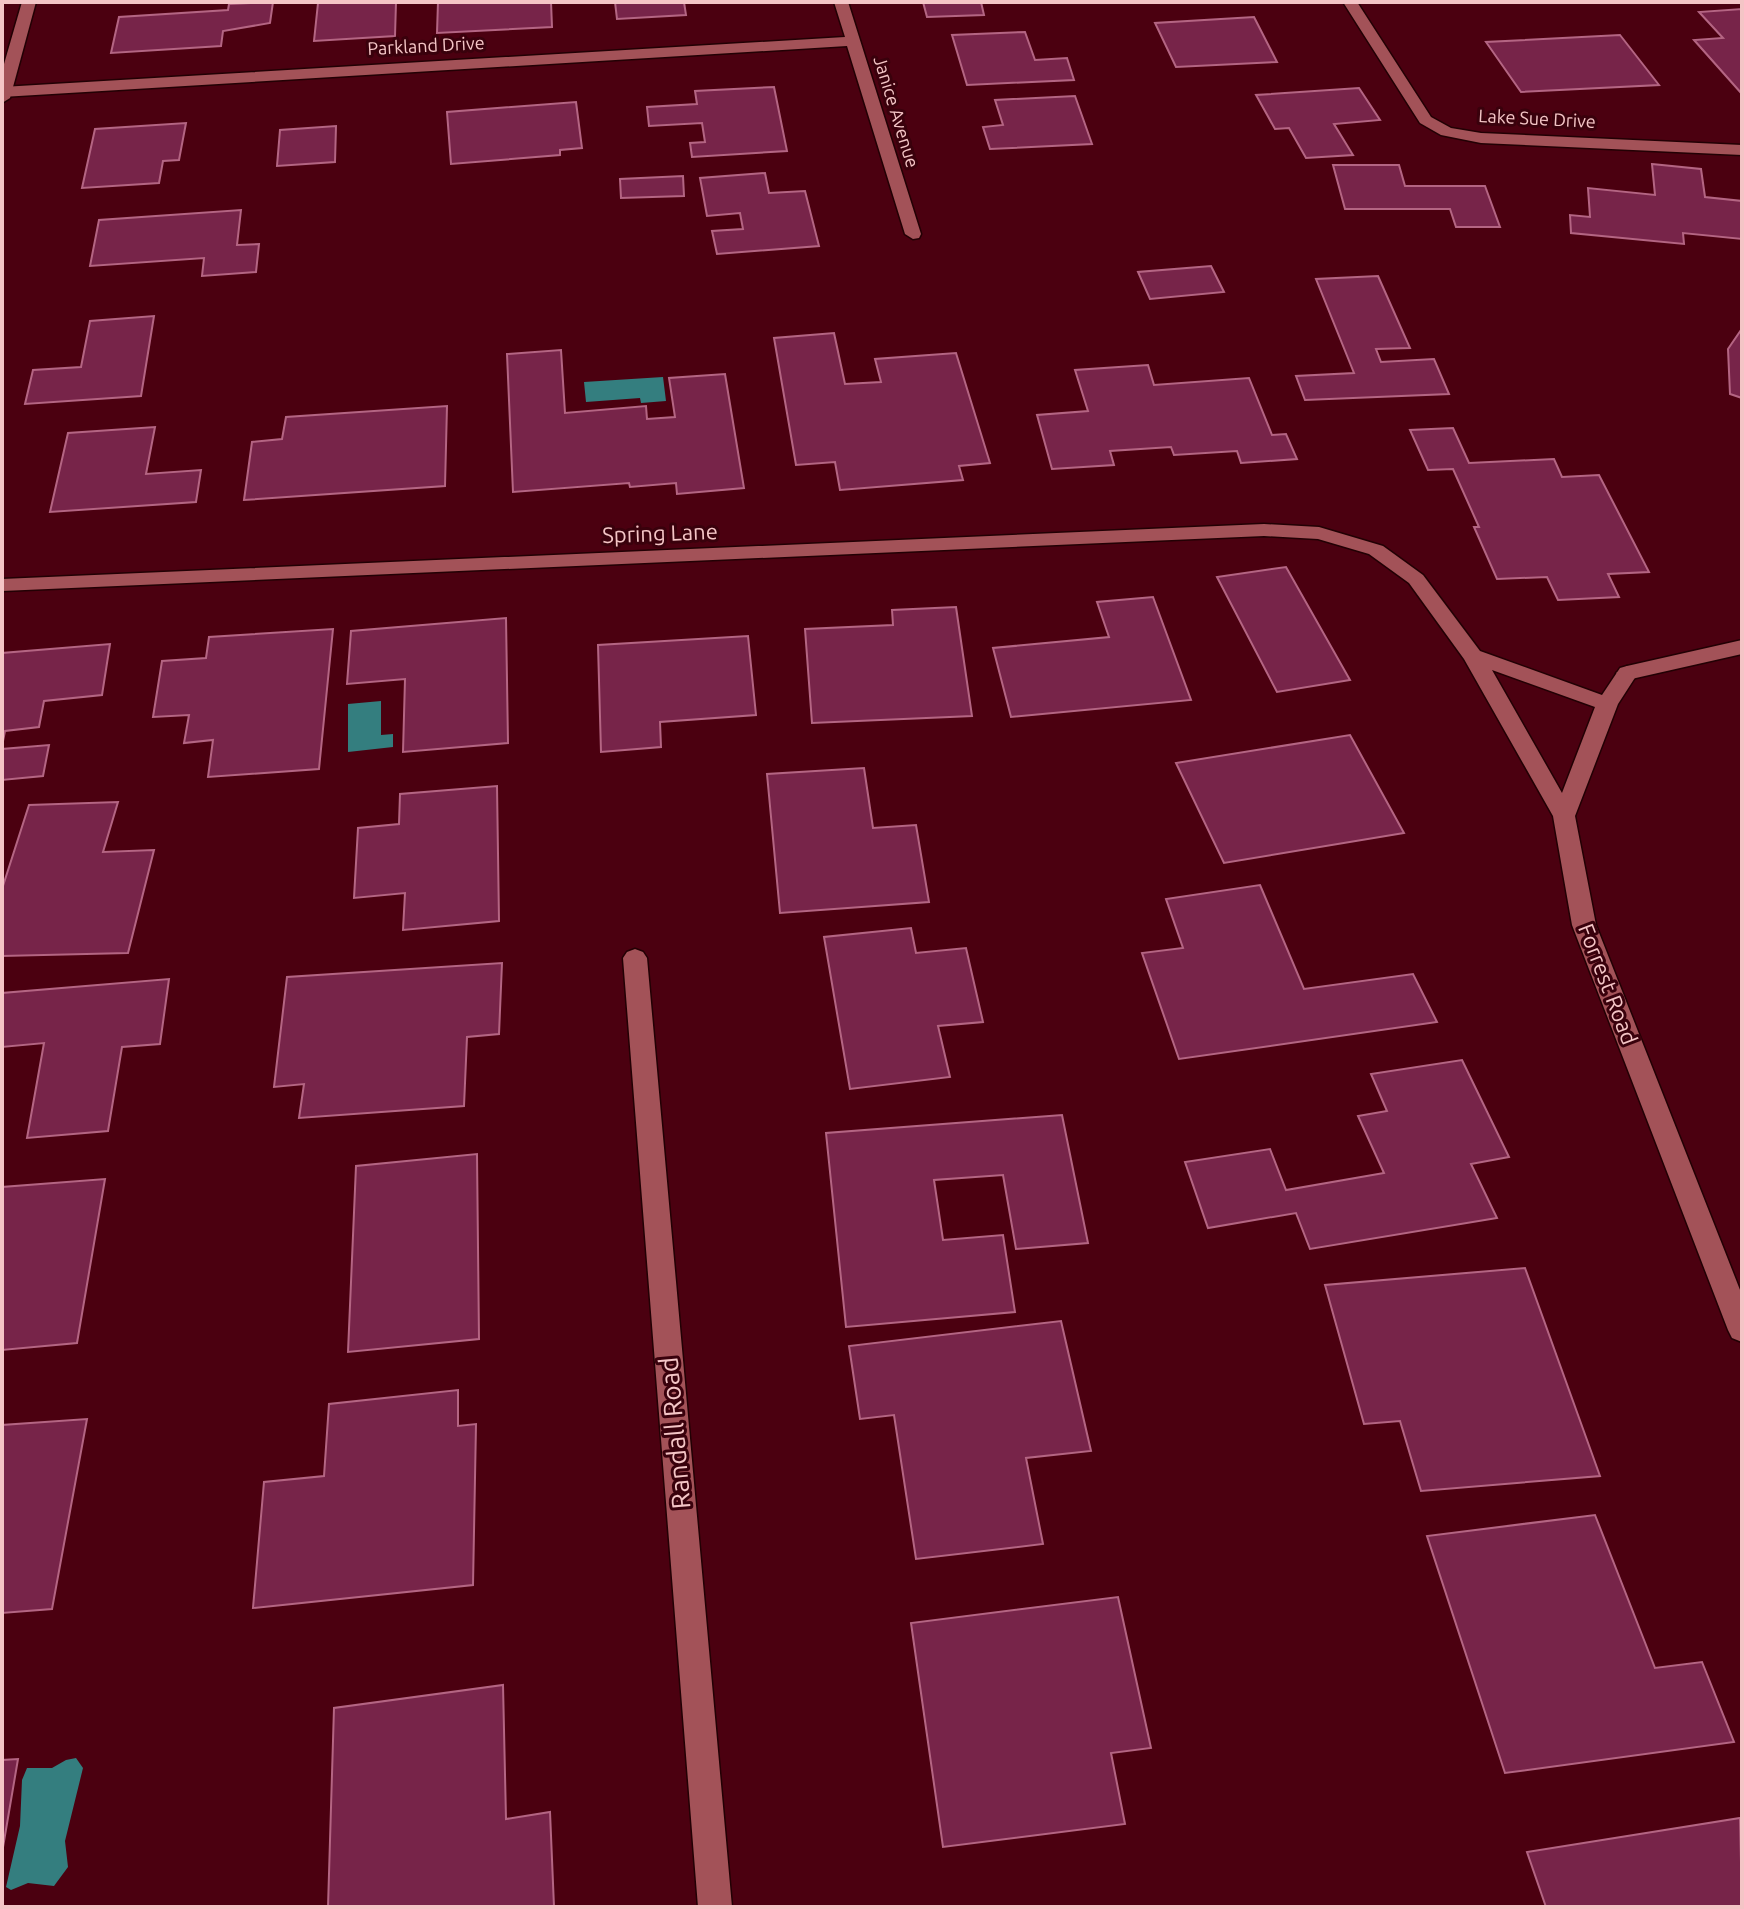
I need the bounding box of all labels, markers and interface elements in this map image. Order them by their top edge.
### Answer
street label: Parkland Drive [367,32,485,58]
street label: Janice Avenue [870,53,923,170]
street label: Lake Sue Drive [1478,105,1596,131]
street label: Spring Lane [602,518,718,547]
street label: Forrest Road [1574,920,1643,1048]
street label: Randall Road [653,1356,696,1510]

